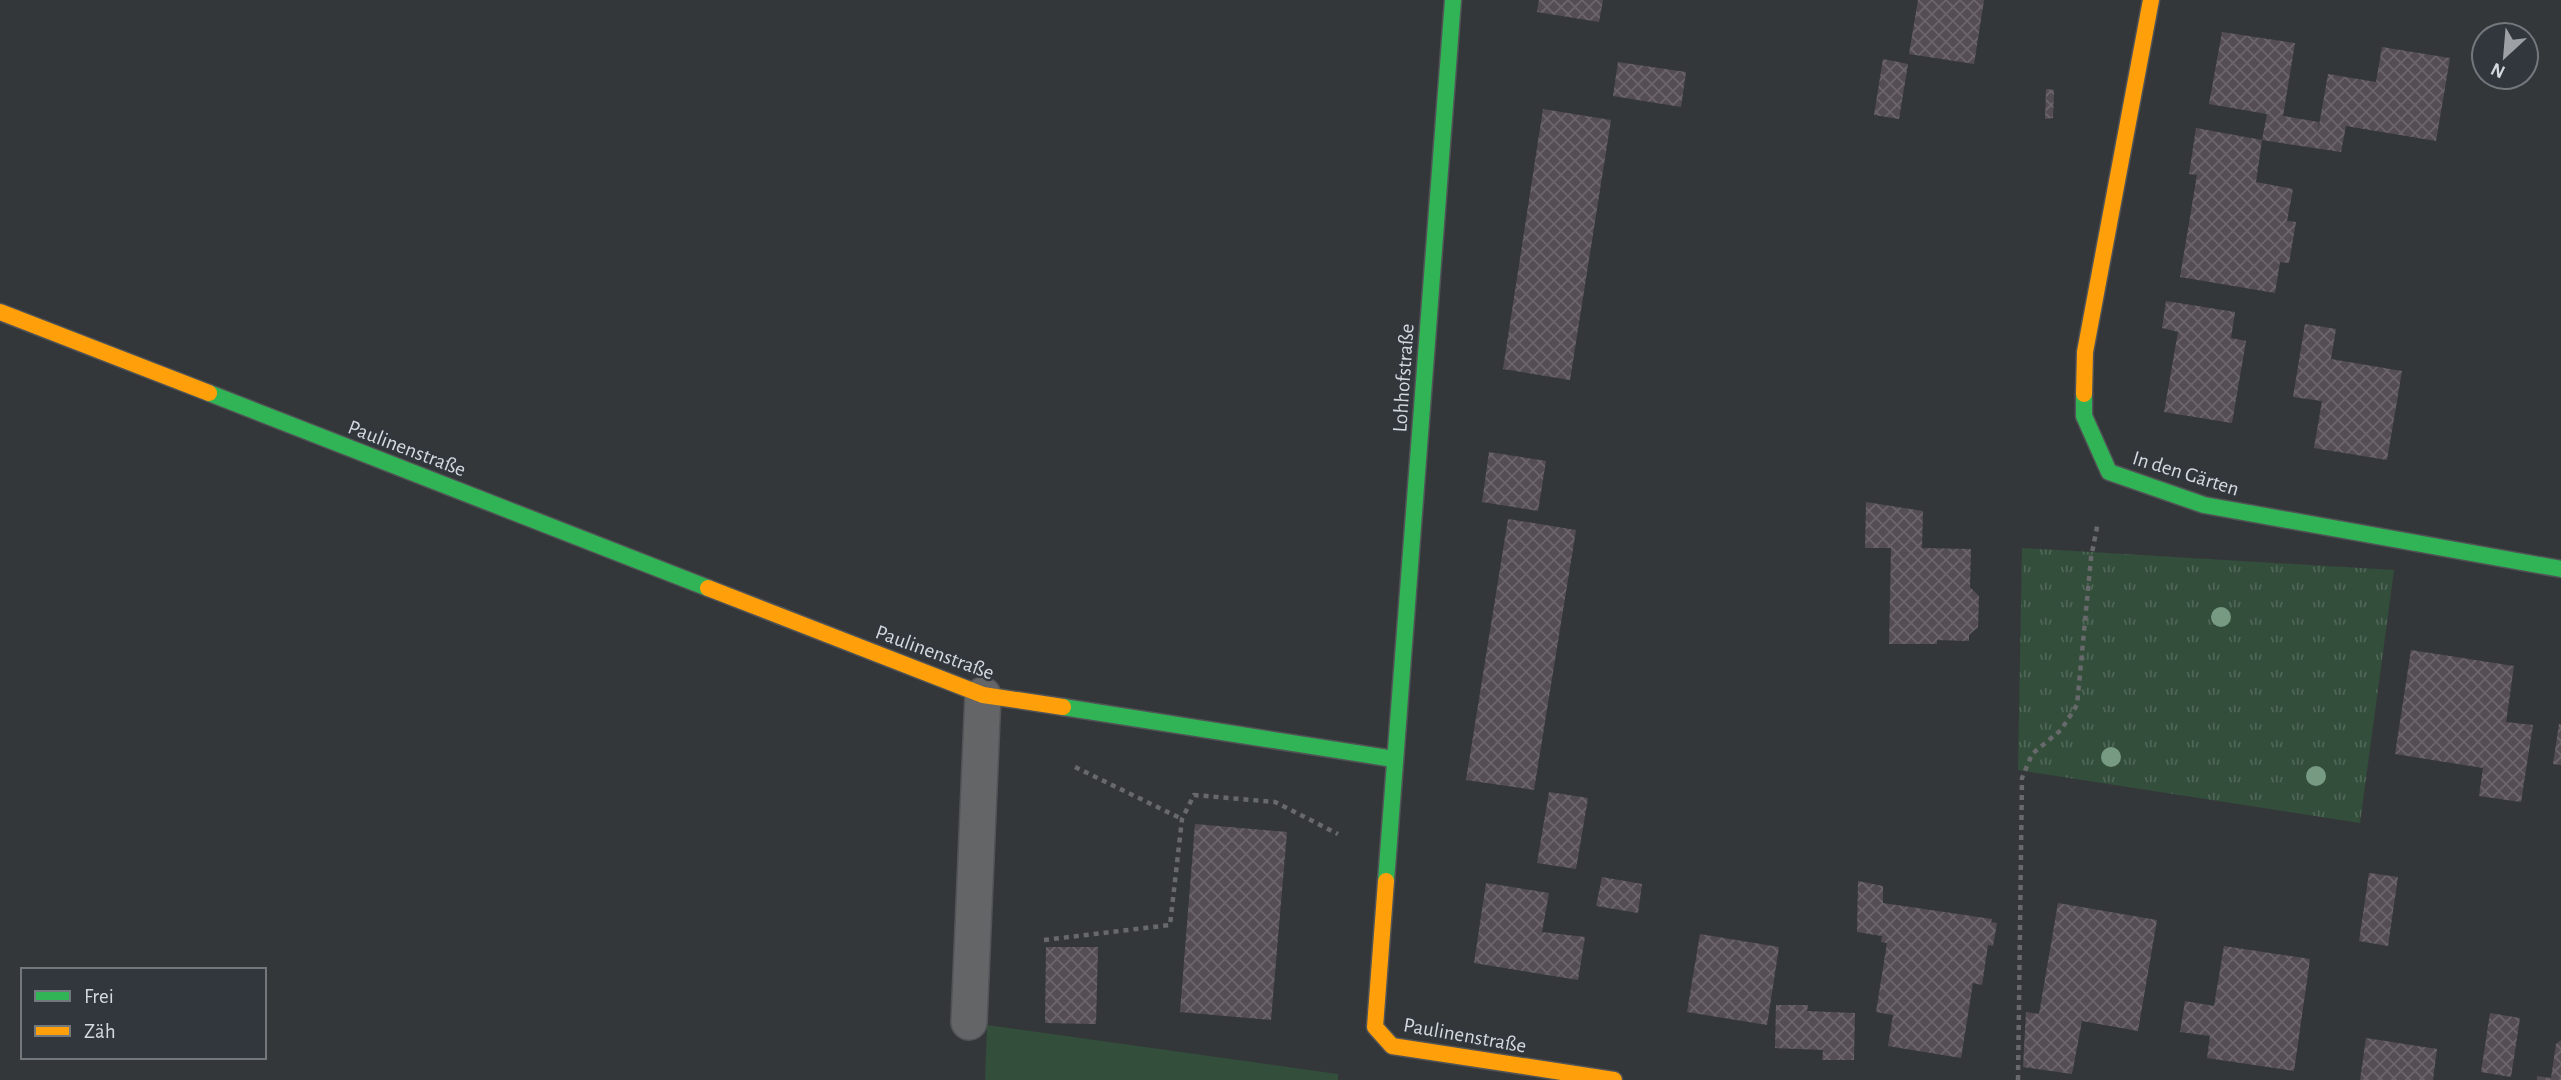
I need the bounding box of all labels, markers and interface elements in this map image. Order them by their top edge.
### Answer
north arrow [2470,21,2540,91]
text: N [2488,58,2508,81]
street label: Lohhofstraße [1389,323,1418,433]
street label: Paulinenstraße [345,416,469,481]
street label: In den Gärten [2130,447,2242,500]
street label: Paulinenstraße [873,621,997,684]
legend [21,968,266,1059]
text: Frei [84,986,114,1007]
street label: Paulinenstraße [1402,1014,1528,1057]
text: Zäh [84,1021,116,1042]

